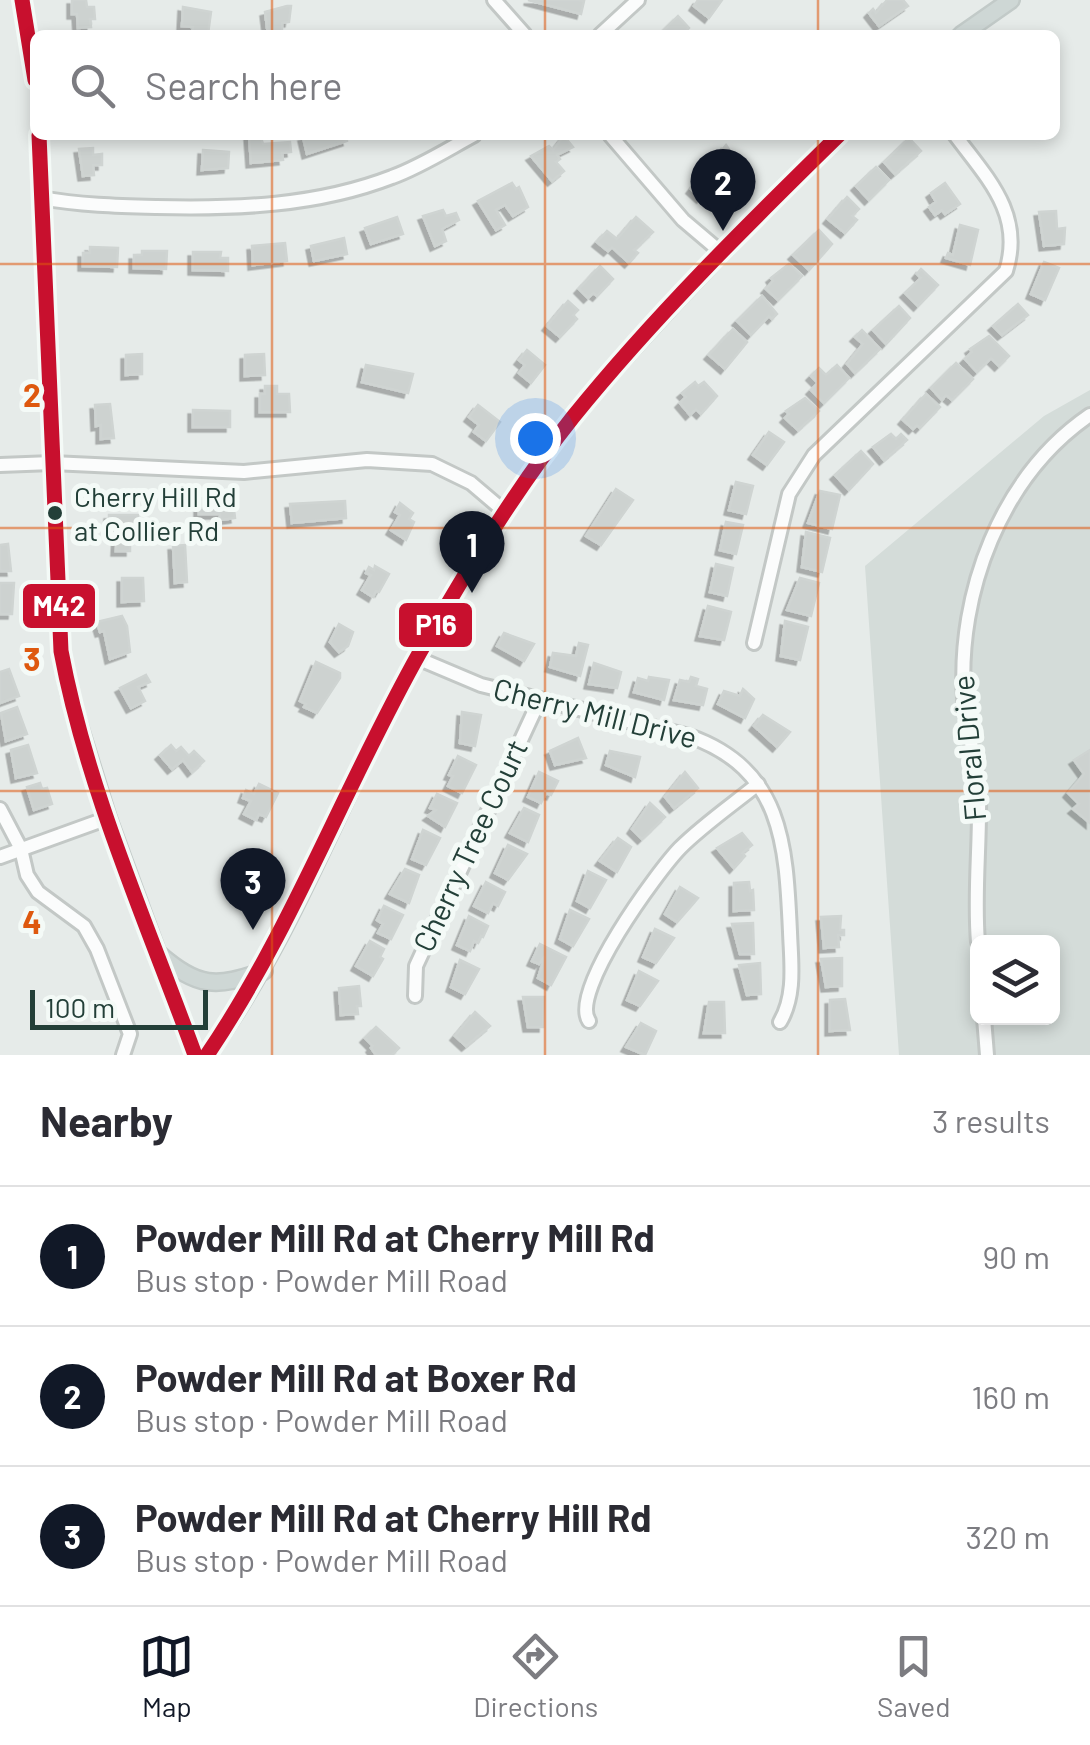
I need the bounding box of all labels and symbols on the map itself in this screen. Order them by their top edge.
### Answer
pin: 2 [690,148,756,231]
text: 2 [23,375,41,413]
your location [510,413,561,464]
place label: Cherry Hill Rd at Collier Rd [74,479,237,547]
marker: Cherry Hill Rd at Collier Rd [45,503,65,523]
pin: 1 [440,510,504,593]
line badge: M42 [21,582,97,630]
text: M42 [33,588,85,622]
line badge: P16 [397,601,474,649]
text: P16 [415,607,457,641]
text: 3 [23,639,41,677]
street label: Cherry Mill Drive [490,669,701,755]
street label: Floral Drive [944,674,992,823]
street label: Cherry Tree Court [404,733,534,957]
pin: 3 [220,848,286,930]
text: 4 [22,902,42,940]
scale bar [30,985,208,1030]

